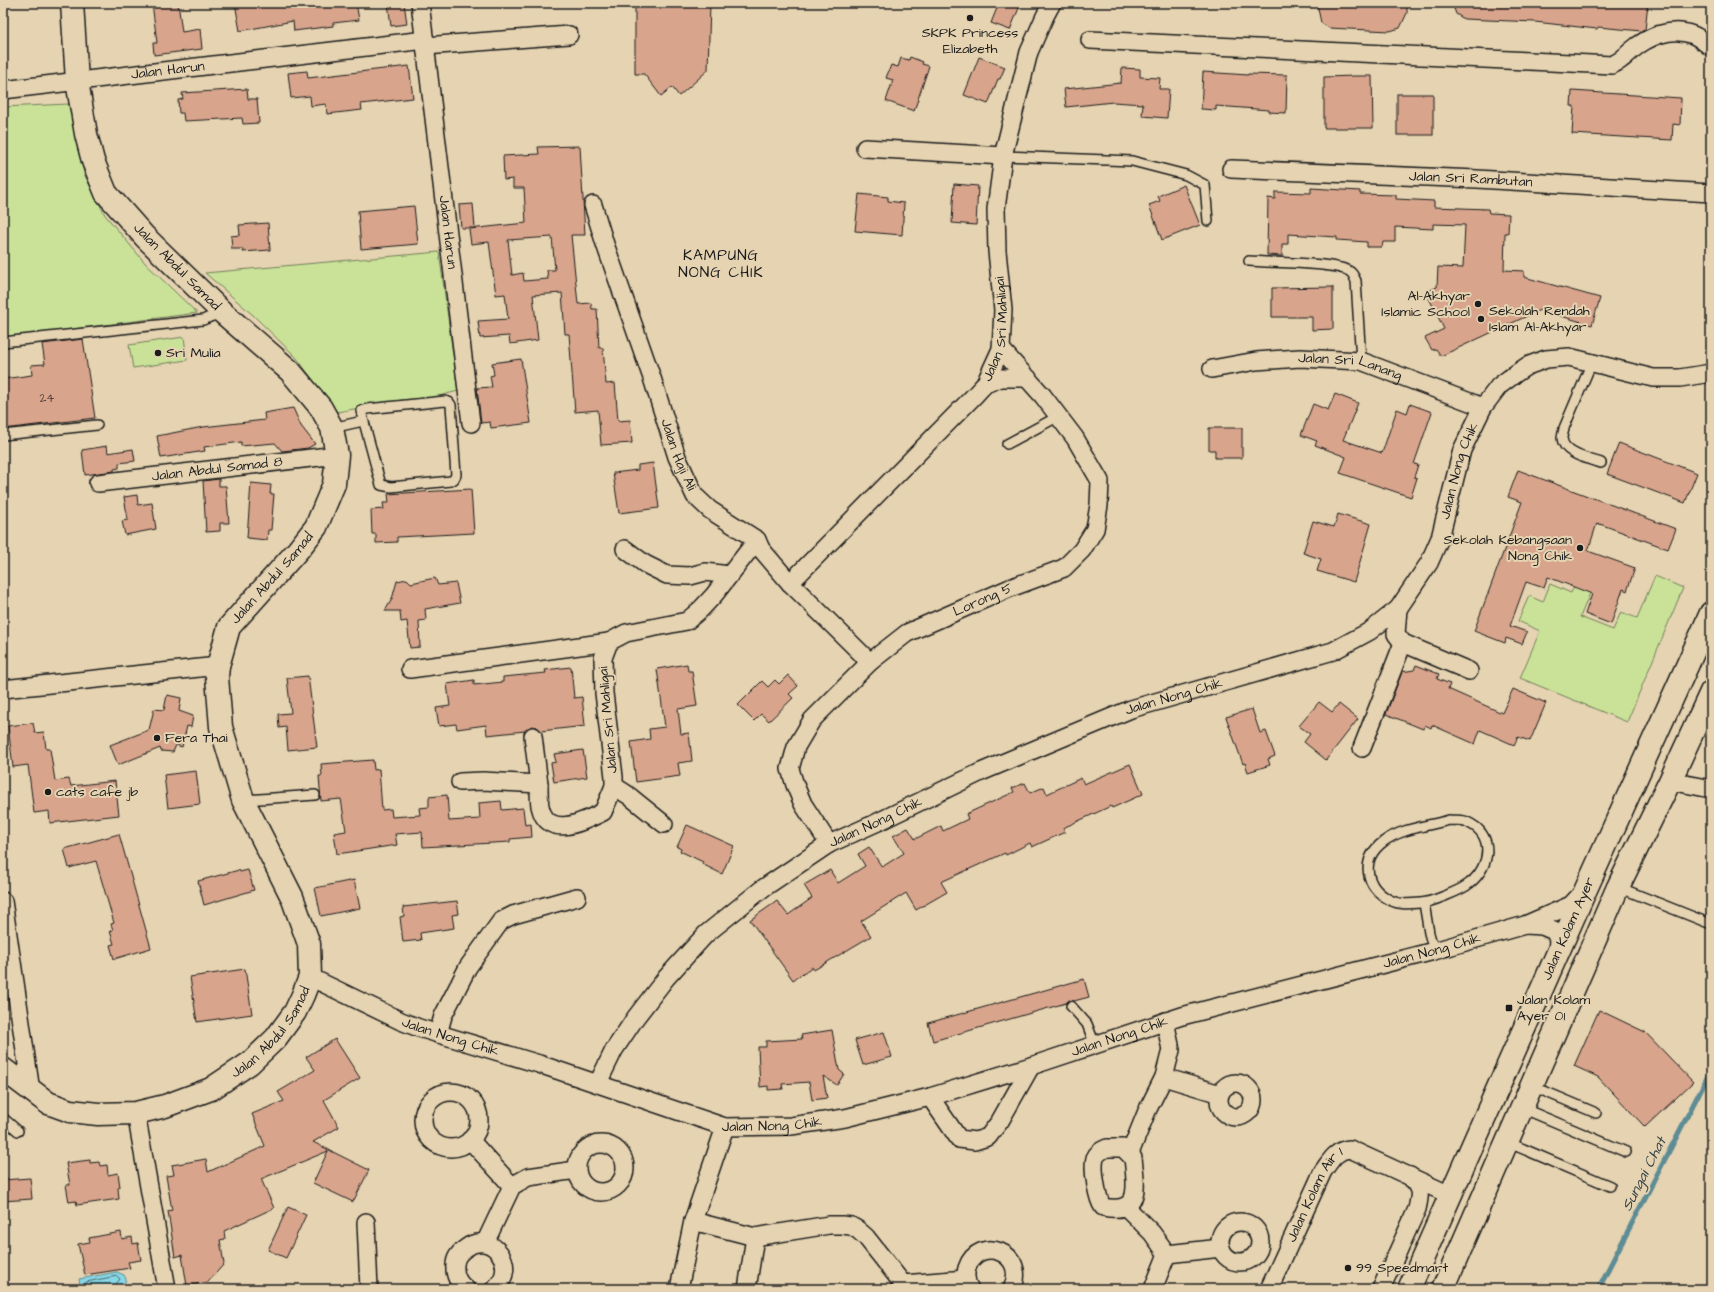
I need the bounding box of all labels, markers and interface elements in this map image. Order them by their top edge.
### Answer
marker: SKPK Princess Elizabeth [965,13,975,23]
place label: SKPK Princess Elizabeth [922,23,1018,59]
street label: Jalan Harun [130,56,206,85]
street label: Jalan Sri Rambutan [1409,166,1533,192]
street label: Jalan Harun [433,194,462,270]
street label: Jalan Abdul Samad [129,219,225,315]
district label: KAMPUNG NONG CHIK [678,245,764,283]
street label: Jalan Sri Mahligai [977,276,1013,385]
place label: Al-Akhyar Islamic School [1381,286,1470,322]
marker: Al-Akhyar Islamic School [1473,299,1483,309]
place label: Sekolah Rendah Islam Al-Akhyar [1489,301,1590,337]
marker: Sekolah Rendah Islam Al-Akhyar [1476,314,1486,324]
place label: Sri Mulia [166,343,221,363]
marker: Sri Mulia [153,348,163,358]
street label: Jalan Sri Lanang [1298,348,1405,386]
house number: 24 [39,390,55,407]
street label: Jalan Haji Ali [656,416,701,494]
street label: Jalan Nong Chik [1435,419,1484,521]
street label: Jalan Abdul Samad 8 [151,451,284,487]
street label: Jalan Abdul Samad [226,528,318,629]
place label: Sekolah Kebangsaan Nong Chik [1444,530,1572,566]
marker: Sekolah Kebangsaan Nong Chik [1575,543,1585,553]
street label: Lorong 5 [950,578,1016,622]
street label: Jalan Sri Mahligai [593,666,623,774]
street label: Jalan Nong Chik [1122,673,1225,720]
place label: Fera Thai [165,728,228,748]
marker: Fera Thai [152,733,162,743]
place label: cats cafe jb [56,782,138,802]
marker: cats cafe jb [43,787,53,797]
street label: Jalan Nong Chik [826,792,926,853]
street label: Jalan Kolam Ayer [1537,874,1600,983]
street label: Jalan Nong Chik [1381,928,1483,974]
street label: Jalan Abdul Samad [227,983,315,1083]
place label: Jalan Kolam Ayer 01 [1517,990,1590,1026]
marker: Jalan Kolam Ayer 01 [1504,1003,1514,1013]
street label: Jalan Nong Chik [1069,1011,1171,1062]
street label: Jalan Nong Chik [399,1012,502,1062]
street label: Jalan Nong Chik [722,1111,824,1137]
water label: Sungai Chat [1616,1132,1673,1215]
street label: Jalan Kolam Air 1 [1282,1142,1346,1245]
place label: 99 Speedmart [1356,1258,1448,1278]
marker: 99 Speedmart [1343,1263,1353,1273]

